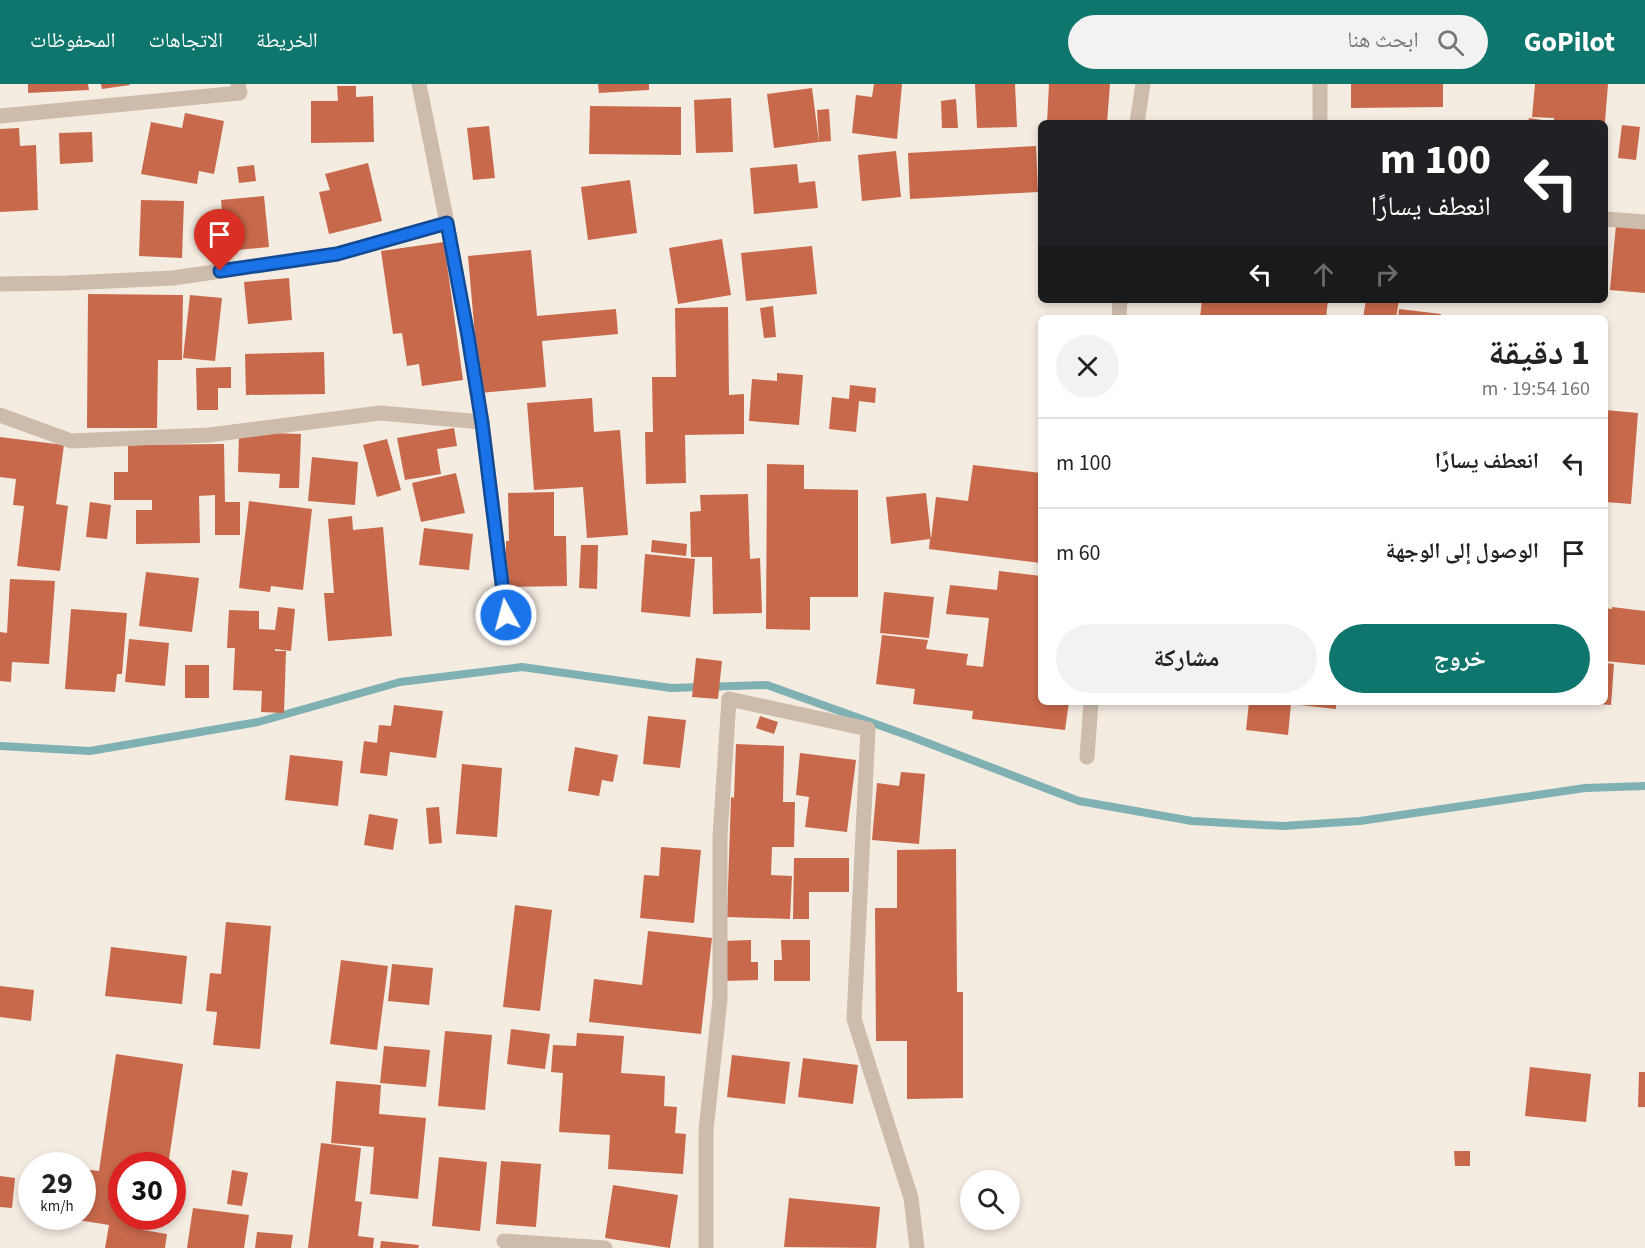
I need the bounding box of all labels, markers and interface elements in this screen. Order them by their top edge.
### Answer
search box [1068,15,1488,69]
text: GoPilot [1524,22,1615,62]
text: ابحث هنا [1347,24,1419,56]
text: المحفوظات [30,25,115,55]
text: الاتجاهات [148,25,223,55]
text: الخريطة [256,25,318,55]
icon: search [1434,26,1467,59]
text: 100 m [1380,130,1491,190]
icon: left [1512,144,1590,222]
text: انعطف يسارًا [1371,187,1491,226]
pin [194,209,245,271]
icon: arrive [203,218,236,251]
icon: left [1244,258,1277,291]
icon: ahead [1307,258,1340,291]
icon: right [1370,258,1403,291]
text: 1 دقيقة [1488,327,1590,378]
button: close [1056,335,1119,398]
text: 160 m · 19:54 [1482,375,1590,403]
text: انعطف يسارًا [1435,445,1539,477]
text: 100 m [1056,447,1111,479]
icon: left [1557,447,1590,480]
text: الوصول إلى الوجهة [1386,535,1539,567]
text: 60 m [1056,537,1101,569]
icon: arrive [1557,537,1590,570]
position arrow [474,583,538,647]
button: مشاركة [1056,624,1317,693]
button: خروج [1329,624,1590,693]
speed limit sign: 30 [108,1152,186,1230]
text: 29 [41,1162,73,1205]
map controls [960,1170,1020,1230]
button: search [960,1170,1020,1230]
text: km/h [40,1196,74,1217]

